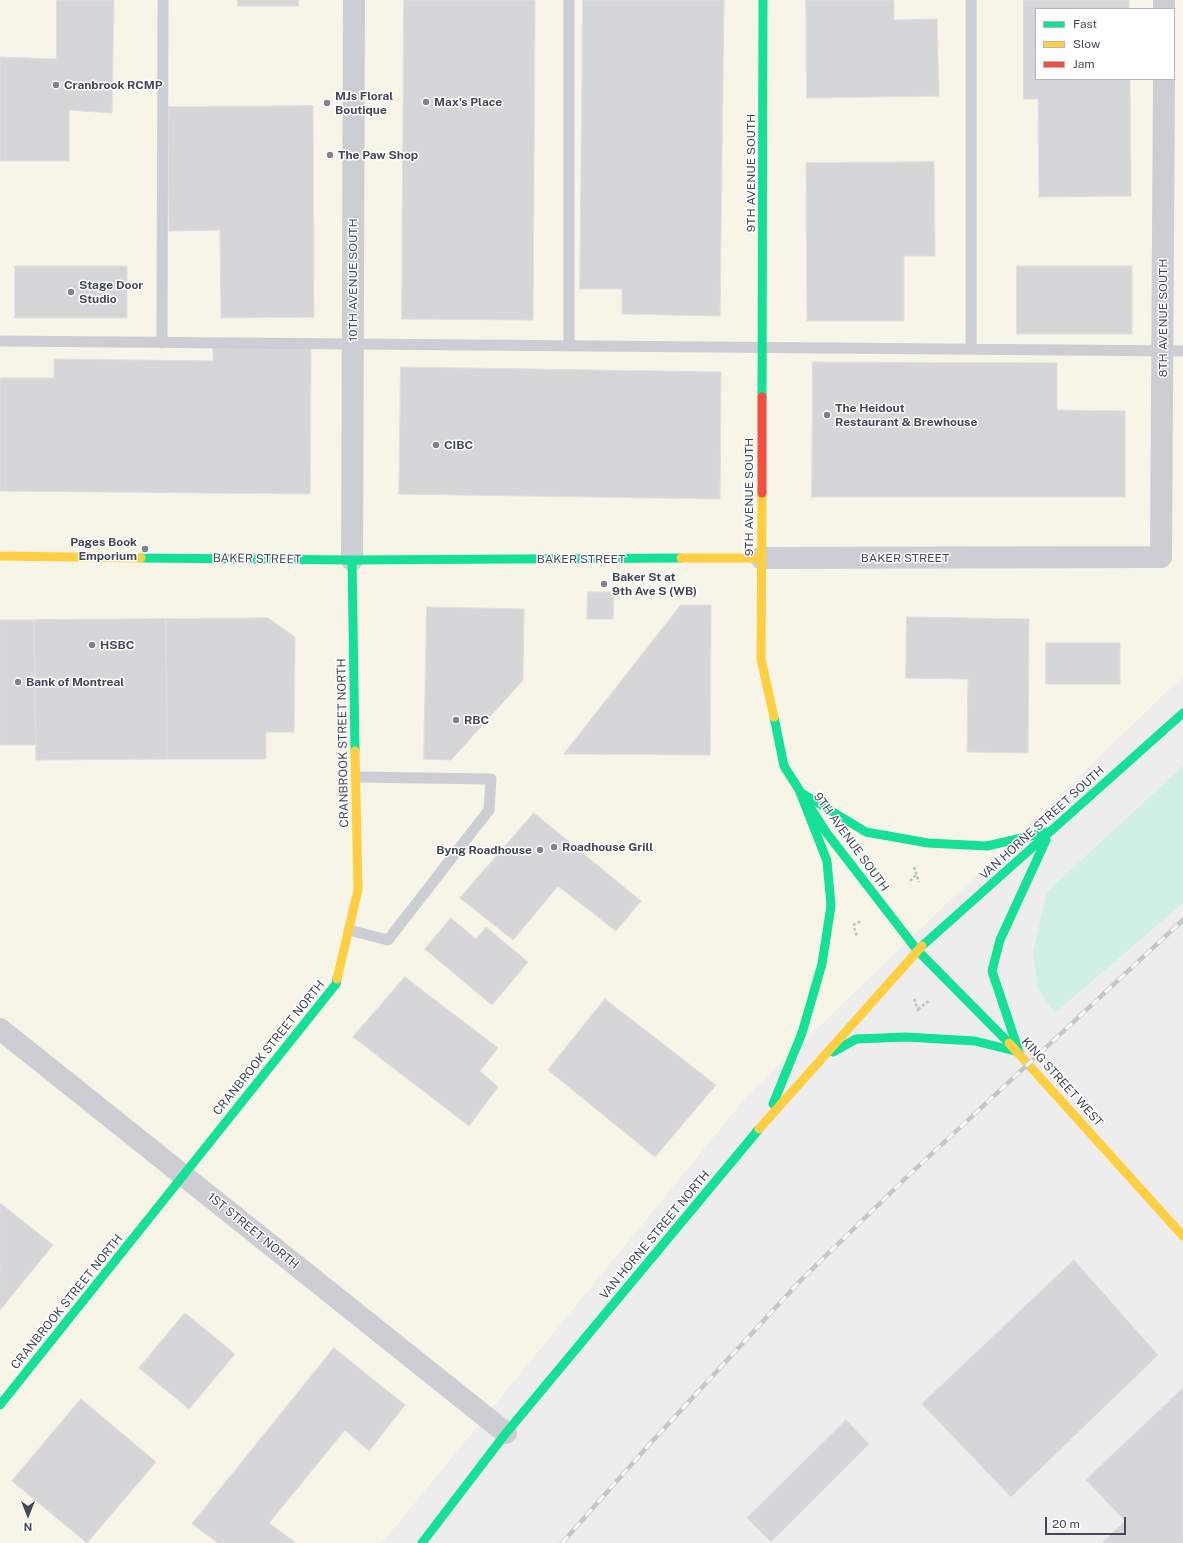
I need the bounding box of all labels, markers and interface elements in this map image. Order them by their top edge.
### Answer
legend [1035,8,1175,80]
text: Fast [1073,17,1097,31]
text: Slow [1073,37,1100,51]
text: Jam [1073,57,1095,71]
place label: Cranbrook RCMP [64,78,163,92]
marker: Cranbrook RCMP [51,80,61,90]
place label: MJs Floral Boutique [335,89,393,117]
place label: Max's Place [434,95,502,109]
marker: Max's Place [421,97,431,107]
marker: MJs Floral Boutique [322,98,332,108]
street label: 9TH AVENUE SOUTH [744,114,758,232]
place label: The Paw Shop [338,148,418,162]
marker: The Paw Shop [325,150,335,160]
street label: 10TH AVENUE SOUTH [346,218,360,342]
street label: 8TH AVENUE SOUTH [1156,259,1170,377]
place label: Stage Door Studio [79,278,143,306]
marker: Stage Door Studio [66,287,76,297]
place label: The Heidout Restaurant & Brewhouse [835,401,977,429]
marker: The Heidout Restaurant & Brewhouse [822,410,832,420]
place label: CIBC [444,438,473,452]
street label: 9TH AVENUE SOUTH [742,438,756,556]
marker: CIBC [431,440,441,450]
place label: Pages Book Emporium [70,535,137,563]
marker: Pages Book Emporium [140,544,150,554]
street label: BAKER STREET [213,551,301,567]
street label: BAKER STREET [861,551,949,565]
street label: BAKER STREET [537,552,625,566]
place label: Baker St at 9th Ave S (WB) [612,570,697,598]
marker: Baker St at 9th Ave S (WB) [599,579,609,589]
place label: HSBC [100,638,134,652]
marker: HSBC [87,640,97,650]
street label: CRANBROOK STREET NORTH [334,658,352,828]
place label: Bank of Montreal [26,675,124,689]
marker: Bank of Montreal [13,677,23,687]
place label: RBC [464,713,489,727]
marker: RBC [451,715,461,725]
street label: VAN HORNE STREET SOUTH [977,763,1107,883]
street label: 9TH AVENUE SOUTH [810,790,892,894]
place label: Roadhouse Grill [562,840,653,854]
marker: Roadhouse Grill [549,842,559,852]
place label: Byng Roadhouse [436,843,532,857]
marker: Byng Roadhouse [535,845,545,855]
street label: CRANBROOK STREET NORTH [210,978,328,1118]
street label: KING STREET WEST [1018,1035,1106,1129]
street label: VAN HORNE STREET NORTH [597,1168,713,1302]
street label: 1ST STREET NORTH [204,1190,302,1272]
street label: CRANBROOK STREET NORTH [8,1232,126,1372]
north arrow [8,1495,48,1535]
scale bar [1047,1509,1128,1535]
text: 20 m [1052,1517,1080,1531]
text: N [24,1521,32,1533]

